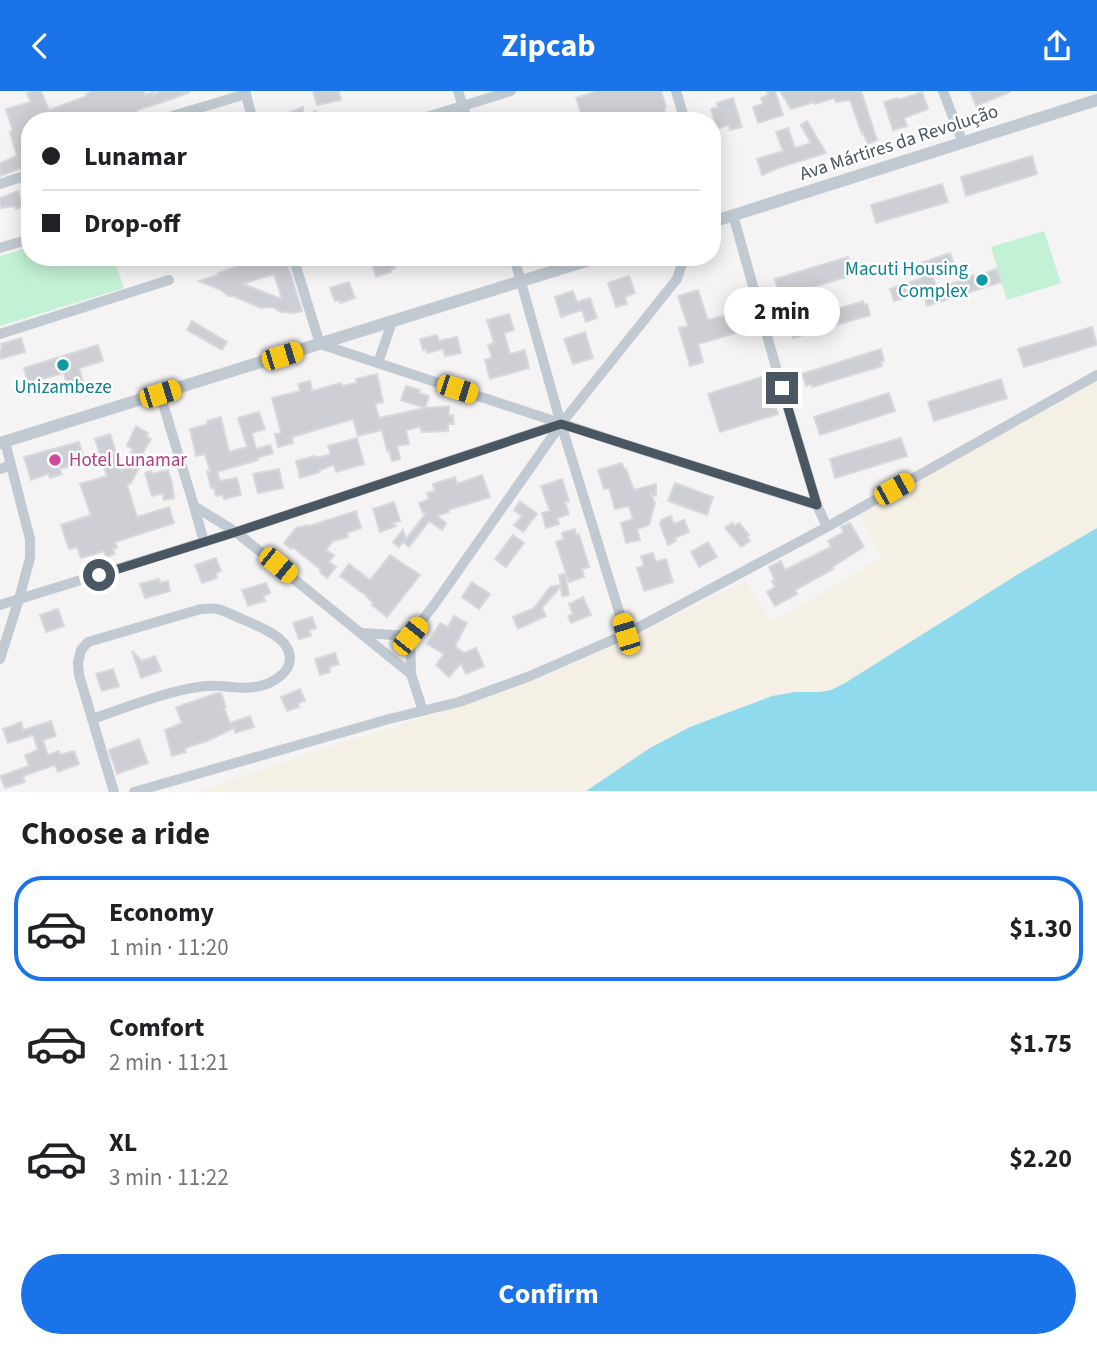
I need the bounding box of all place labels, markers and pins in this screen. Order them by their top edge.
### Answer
place label: Macuti Housing Complex [845,256,969,305]
marker: Macuti Housing Complex [974,272,990,288]
marker: Unizambeze [55,357,71,373]
place label: Unizambeze [14,374,112,401]
place label: Hotel Lunamar [69,447,187,474]
marker: Hotel Lunamar [47,452,63,468]

